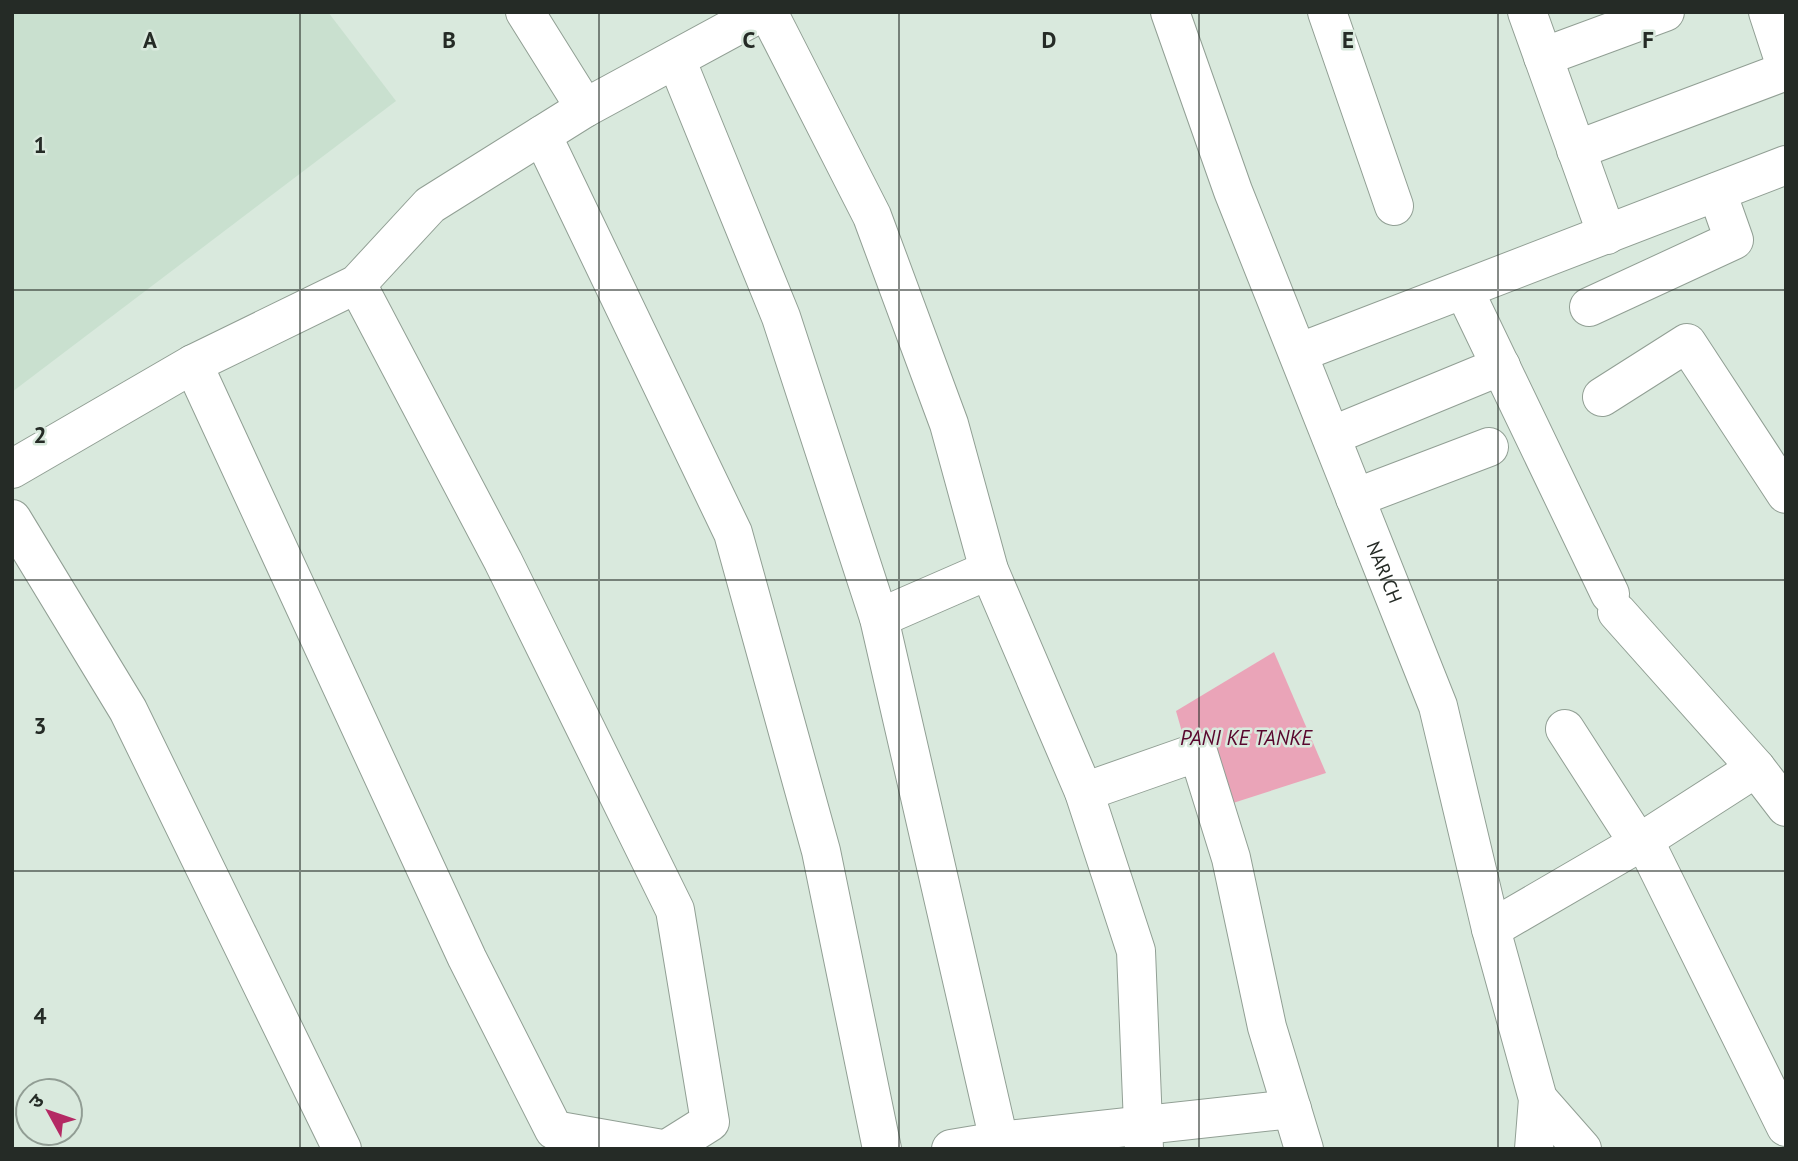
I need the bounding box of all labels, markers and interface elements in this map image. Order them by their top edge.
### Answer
text: A [143,25,157,54]
text: B [442,25,456,54]
text: C [743,25,756,54]
text: D [1042,25,1056,54]
text: E [1342,25,1354,54]
text: F [1642,25,1654,54]
text: 1 [33,130,47,159]
text: 2 [33,420,47,449]
street label: NARICH [1362,538,1408,607]
text: 3 [33,711,47,740]
water label: PANI KE TANKE [1180,724,1313,751]
text: 4 [33,1001,47,1030]
north arrow [14,1077,84,1147]
text: उ [23,1088,49,1113]

